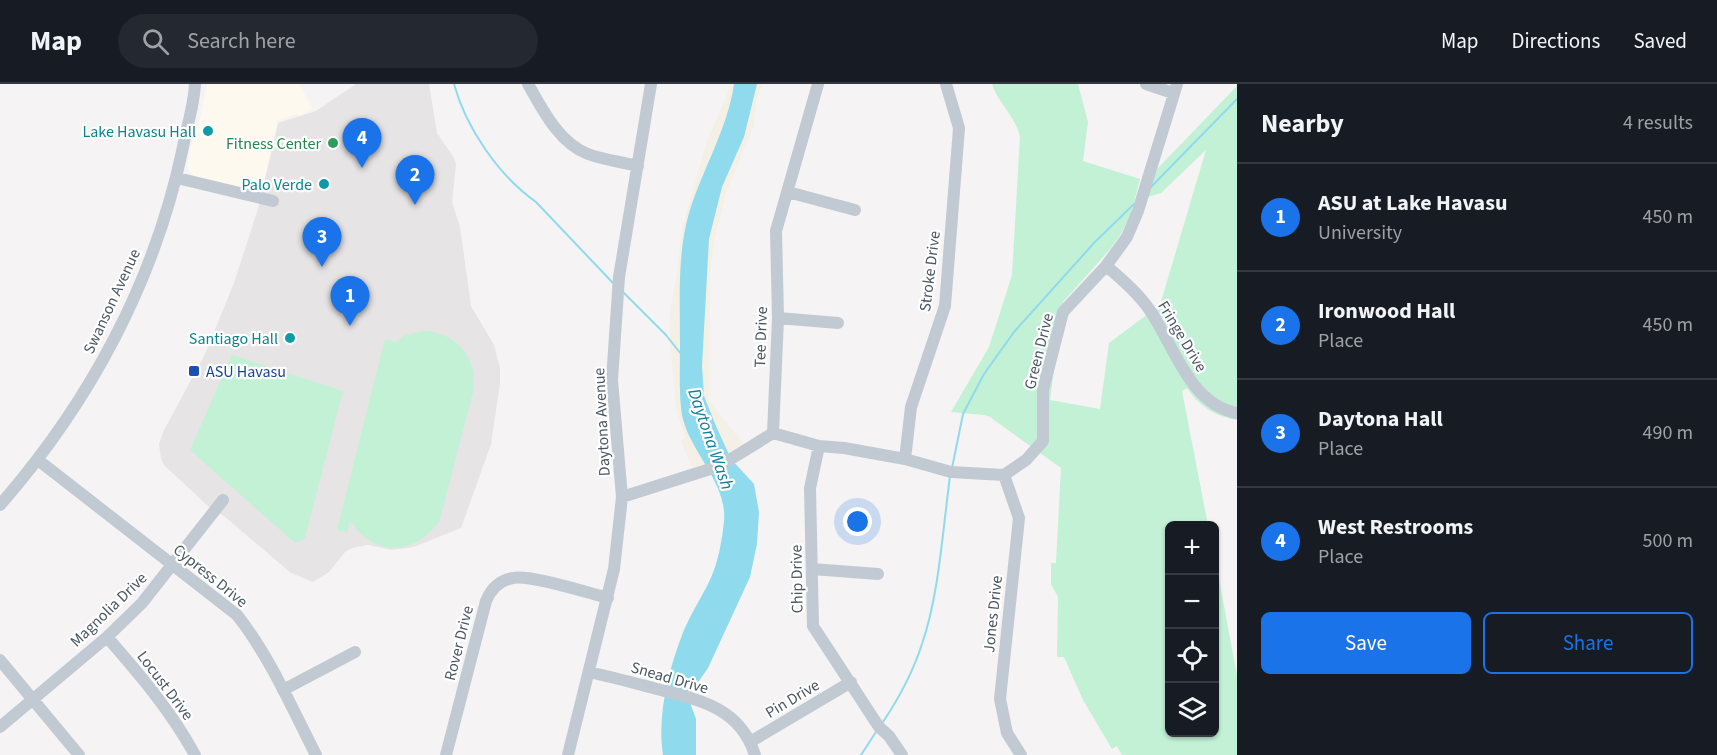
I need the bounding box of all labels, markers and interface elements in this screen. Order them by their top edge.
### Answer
search box [118,14,538,68]
text: Map [30,21,82,61]
icon: search [139,25,172,58]
text: Search here [187,25,296,57]
text: Map [1441,26,1479,56]
text: Directions [1512,26,1600,56]
text: Saved [1633,26,1687,56]
text: Nearby [1261,105,1344,142]
text: 4 results [1623,109,1693,137]
pin: 4 [342,118,382,168]
place label: Lake Havasu Hall [82,121,196,143]
marker: Lake Havasu Hall [201,124,215,138]
place label: Fitness Center [226,133,321,155]
marker: Fitness Center [326,136,340,150]
pin: 2 [396,156,434,205]
place label: Palo Verde [241,174,312,196]
marker: Palo Verde [317,177,331,191]
text: ASU at Lake Havasu [1318,187,1507,219]
text: 1 [1275,203,1286,231]
text: 450 m [1643,203,1693,231]
pin: 3 [302,218,342,267]
text: University [1318,219,1402,247]
street label: Stroke Drive [914,229,946,313]
street label: Swanson Avenue [78,245,146,357]
pin: 1 [330,276,370,326]
text: Ironwood Hall [1318,295,1455,327]
street label: Fringe Drive [1152,297,1212,376]
street label: Tee Drive [749,306,773,368]
street label: Green Drive [1019,311,1059,392]
text: 2 [1275,311,1286,339]
text: 450 m [1643,311,1693,339]
text: Place [1318,327,1363,355]
place label: Santiago Hall [189,328,278,350]
marker: Santiago Hall [283,331,297,345]
place label: ASU Havasu [206,361,286,383]
marker: ASU Havasu [187,364,201,378]
street label: Daytona Avenue [588,367,616,477]
water label: Daytona Wash [681,385,740,493]
text: Daytona Hall [1318,403,1443,435]
text: 3 [1275,419,1286,447]
text: 490 m [1643,419,1693,447]
text: Place [1318,435,1363,463]
your location [843,507,872,536]
text: West Restrooms [1318,511,1473,543]
map controls [1165,521,1219,737]
button: + [1165,521,1219,575]
text: 4 [1275,527,1286,555]
text: 500 m [1643,527,1693,555]
street label: Cypress Drive [169,539,252,613]
text: Place [1318,543,1363,571]
street label: Chip Drive [785,544,809,613]
street label: Magnolia Drive [65,567,152,652]
street label: Jones Drive [978,574,1008,654]
button: − [1165,575,1219,629]
street label: Rover Drive [439,603,479,683]
button: Save [1261,612,1471,674]
button: Share [1483,612,1693,674]
button: locate [1165,629,1219,683]
street label: Locust Drive [132,646,199,725]
street label: Snead Drive [628,656,711,700]
street label: Pin Drive [761,674,824,724]
button: layers [1165,683,1219,737]

